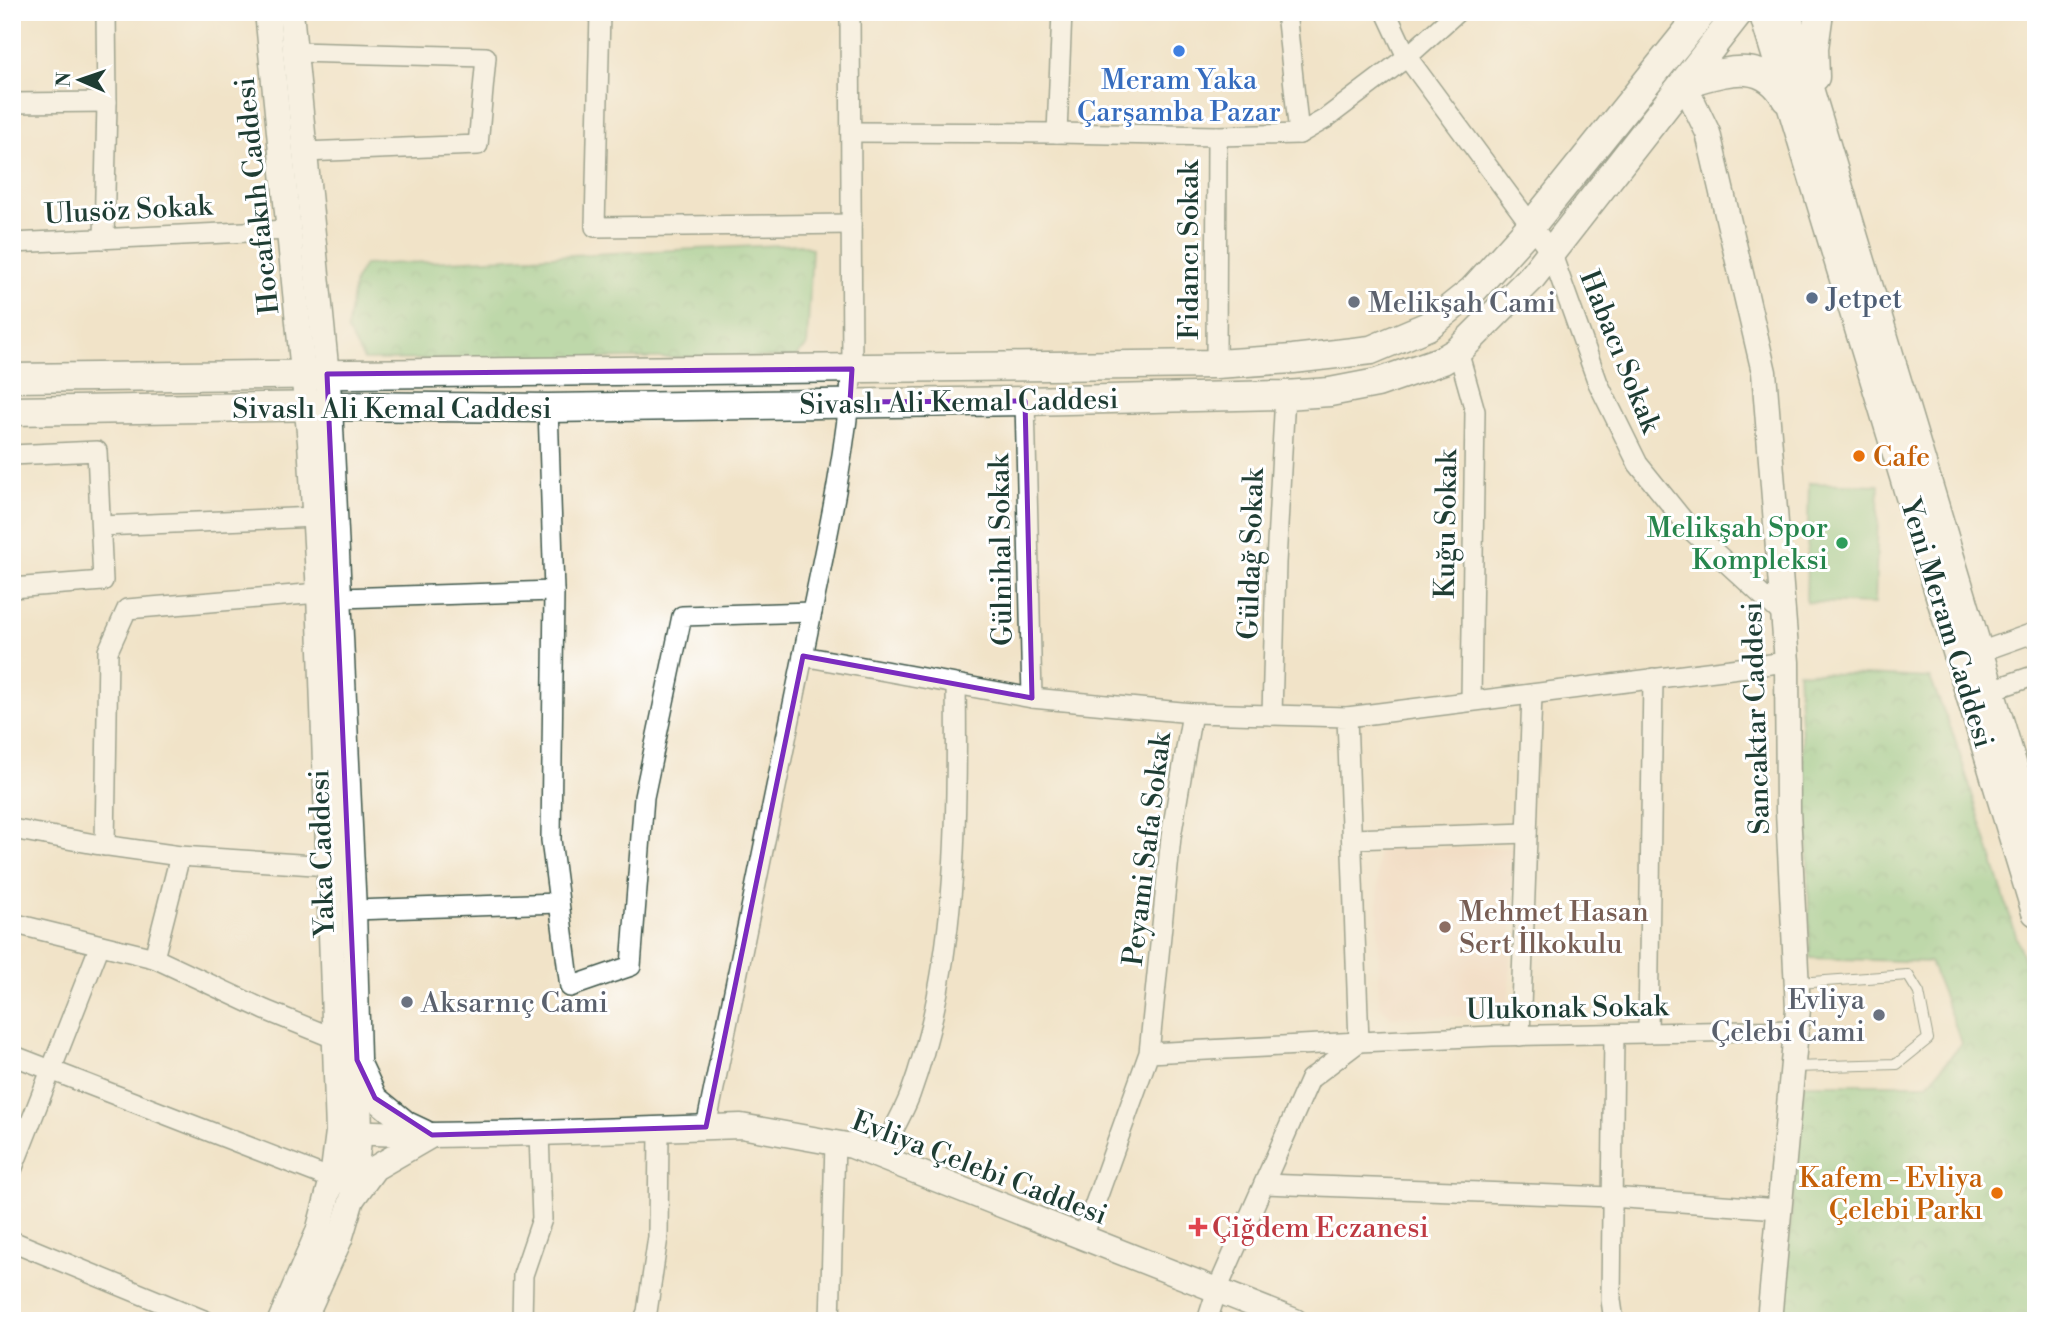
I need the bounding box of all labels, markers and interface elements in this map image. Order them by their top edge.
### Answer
marker: Meram Yaka Çarşamba Pazar [1171,43,1187,59]
north arrow [46,46,116,116]
place label: Meram Yaka Çarşamba Pazar [1077,63,1281,130]
text: N [52,72,76,87]
street label: Hocafakıh Caddesi [228,76,287,316]
street label: Fidancı Sokak [1172,159,1207,340]
street label: Ulusöz Sokak [43,189,214,232]
street label: Habacı Sokak [1571,265,1669,439]
place label: Jetpet [1825,282,1902,317]
place label: Melikşah Cami [1368,286,1556,321]
marker: Jetpet [1804,290,1820,306]
marker: Melikşah Cami [1346,294,1362,310]
street label: Sivaslı Ali Kemal Caddesi [799,382,1119,423]
street label: Sivaslı Ali Kemal Caddesi [232,392,552,427]
place label: Cafe [1873,440,1930,475]
street label: Kuğu Sokak [1428,448,1465,599]
marker: Cafe [1851,448,1867,464]
street label: Gülnihal Sokak [982,452,1021,646]
street label: Güldağ Sokak [1231,466,1272,640]
street label: Yeni Meram Caddesi [1891,493,2001,752]
place label: Melikşah Spor Kompleksi [1647,511,1828,578]
marker: Melikşah Spor Kompleksi [1834,535,1850,551]
street label: Sancaktar Caddesi [1735,601,1778,835]
street label: Peyami Safa Sokak [1116,729,1179,968]
street label: Yaka Caddesi [302,769,343,939]
place label: Mehmet Hasan Sert İlkokulu [1459,895,1649,962]
marker: Mehmet Hasan Sert İlkokulu [1437,919,1453,935]
place label: Evliya Çelebi Cami [1711,983,1866,1050]
place label: Aksarnıç Cami [420,986,608,1021]
street label: Ulukonak Sokak [1466,989,1670,1028]
marker: Aksarnıç Cami [399,994,415,1010]
marker: Evliya Çelebi Cami [1871,1007,1887,1023]
street label: Evliya Çelebi Caddesi [847,1104,1112,1233]
place label: Kafem - Evliya Çelebi Parkı [1799,1161,1984,1228]
marker: Kafem - Evliya Çelebi Parkı [1989,1185,2005,1201]
place label: Çiğdem Eczanesi [1212,1211,1429,1246]
marker: Çiğdem Eczanesi [1190,1219,1206,1235]

